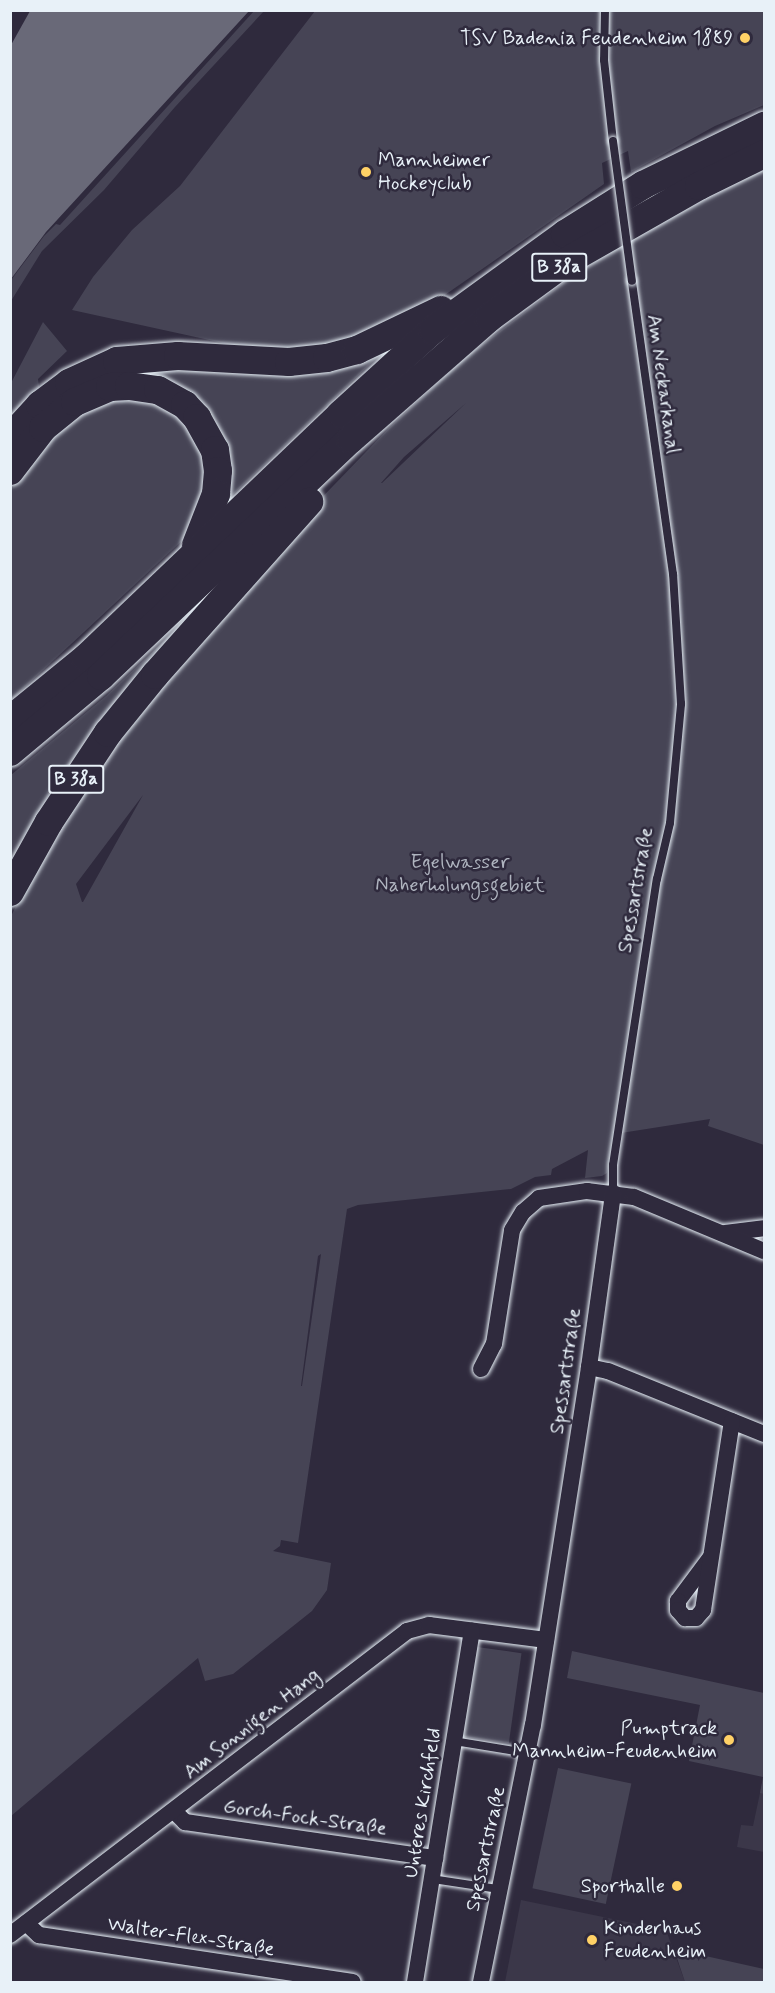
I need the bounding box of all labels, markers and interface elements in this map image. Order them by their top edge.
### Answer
place label: TSV Badenia Feudenheim 1889 [464,26,733,50]
marker: TSV Badenia Feudenheim 1889 [738,31,752,45]
place label: Mannheimer Hockeyclub [378,148,490,195]
marker: Mannheimer Hockeyclub [359,165,373,179]
road number: B 38a [530,252,588,282]
street label: Am Neckarkanal [641,309,685,459]
road number: B 38a [48,764,104,794]
street label: Spessartstraße [613,825,659,955]
park label: Egelwasser Naherholungsgebiet [375,851,545,898]
street label: Spessartstraße [545,1306,587,1436]
street label: Am Sonnigen Hang [180,1664,324,1784]
place label: Pumptrack Mannheim-Feudenheim [512,1716,717,1763]
street label: Unteres Kirchfeld [399,1726,447,1880]
marker: Pumptrack Mannheim-Feudenheim [722,1733,736,1747]
street label: Spessartstraße [461,1784,511,1914]
street label: Gorch-Fock-Straße [222,1795,388,1841]
place label: Sporthalle [581,1874,665,1898]
marker: Sporthalle [670,1879,684,1893]
street label: Walter-Flex-Straße [106,1912,276,1962]
place label: Kinderhaus Feudenheim [604,1916,706,1963]
marker: Kinderhaus Feudenheim [585,1933,599,1947]

